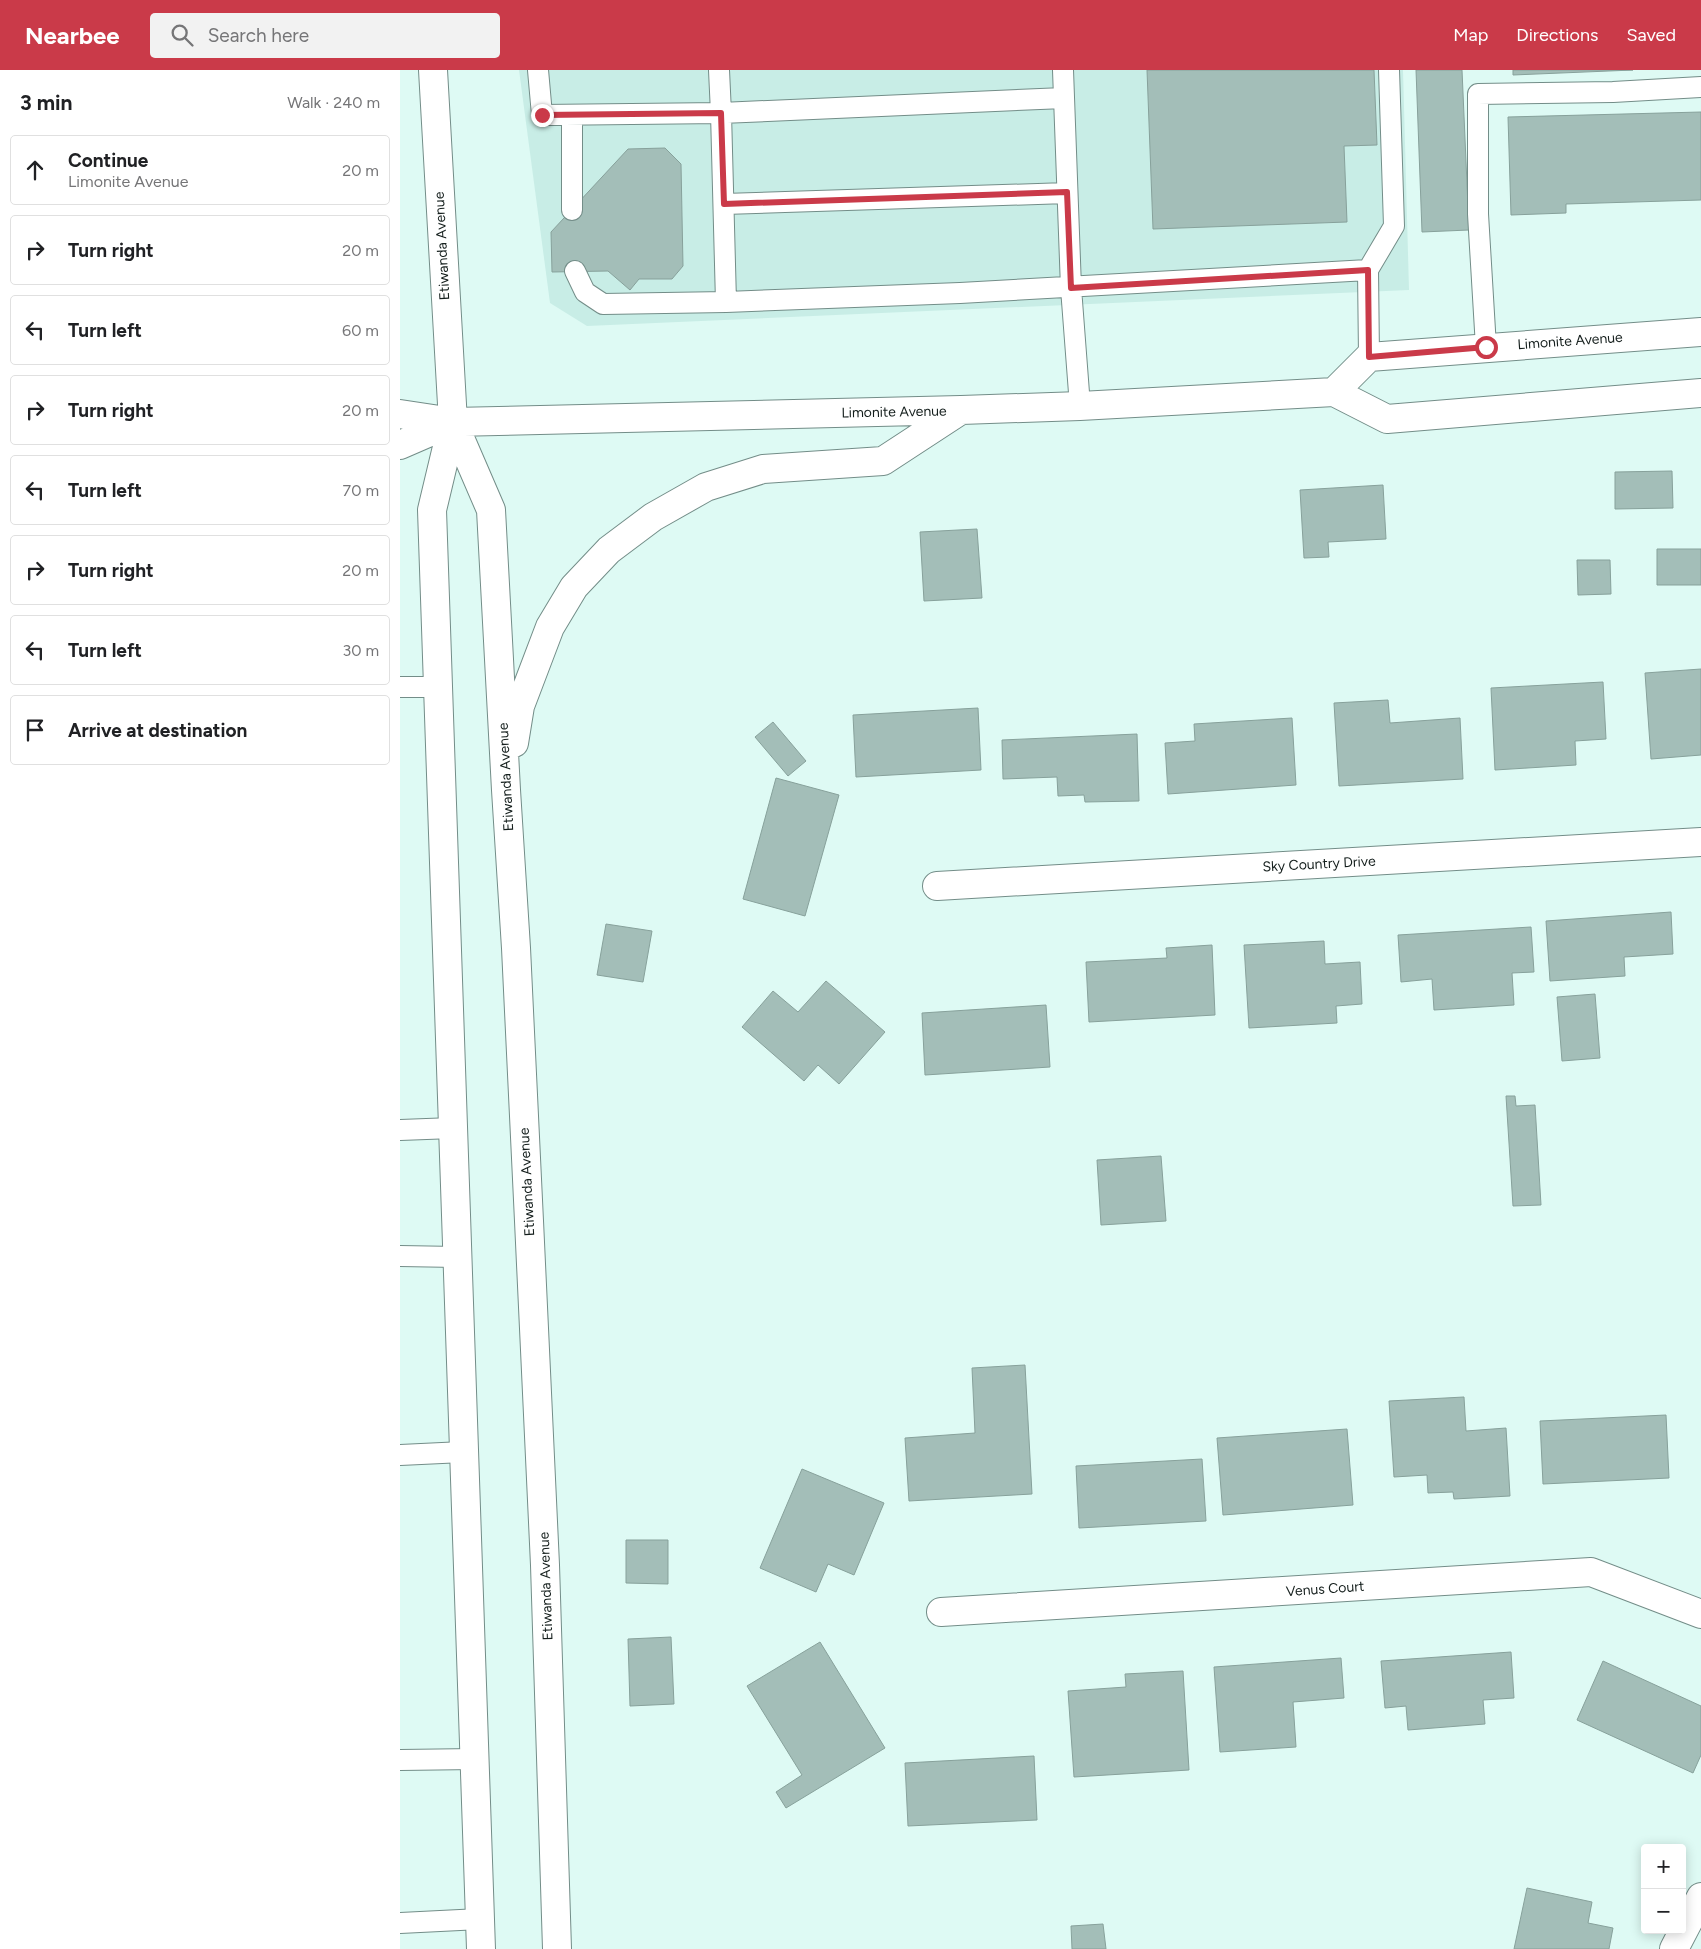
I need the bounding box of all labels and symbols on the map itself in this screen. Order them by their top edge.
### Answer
route end [531,104,554,127]
street label: Etiwanda Avenue [431,191,453,301]
street label: Limonite Avenue [1517,329,1623,353]
route start [1475,336,1498,359]
street label: Limonite Avenue [841,403,947,421]
street label: Etiwanda Avenue [495,722,517,832]
street label: Sky Country Drive [1262,853,1376,875]
street label: Etiwanda Avenue [516,1127,538,1237]
street label: Etiwanda Avenue [536,1531,556,1641]
street label: Venus Court [1285,1578,1365,1600]

